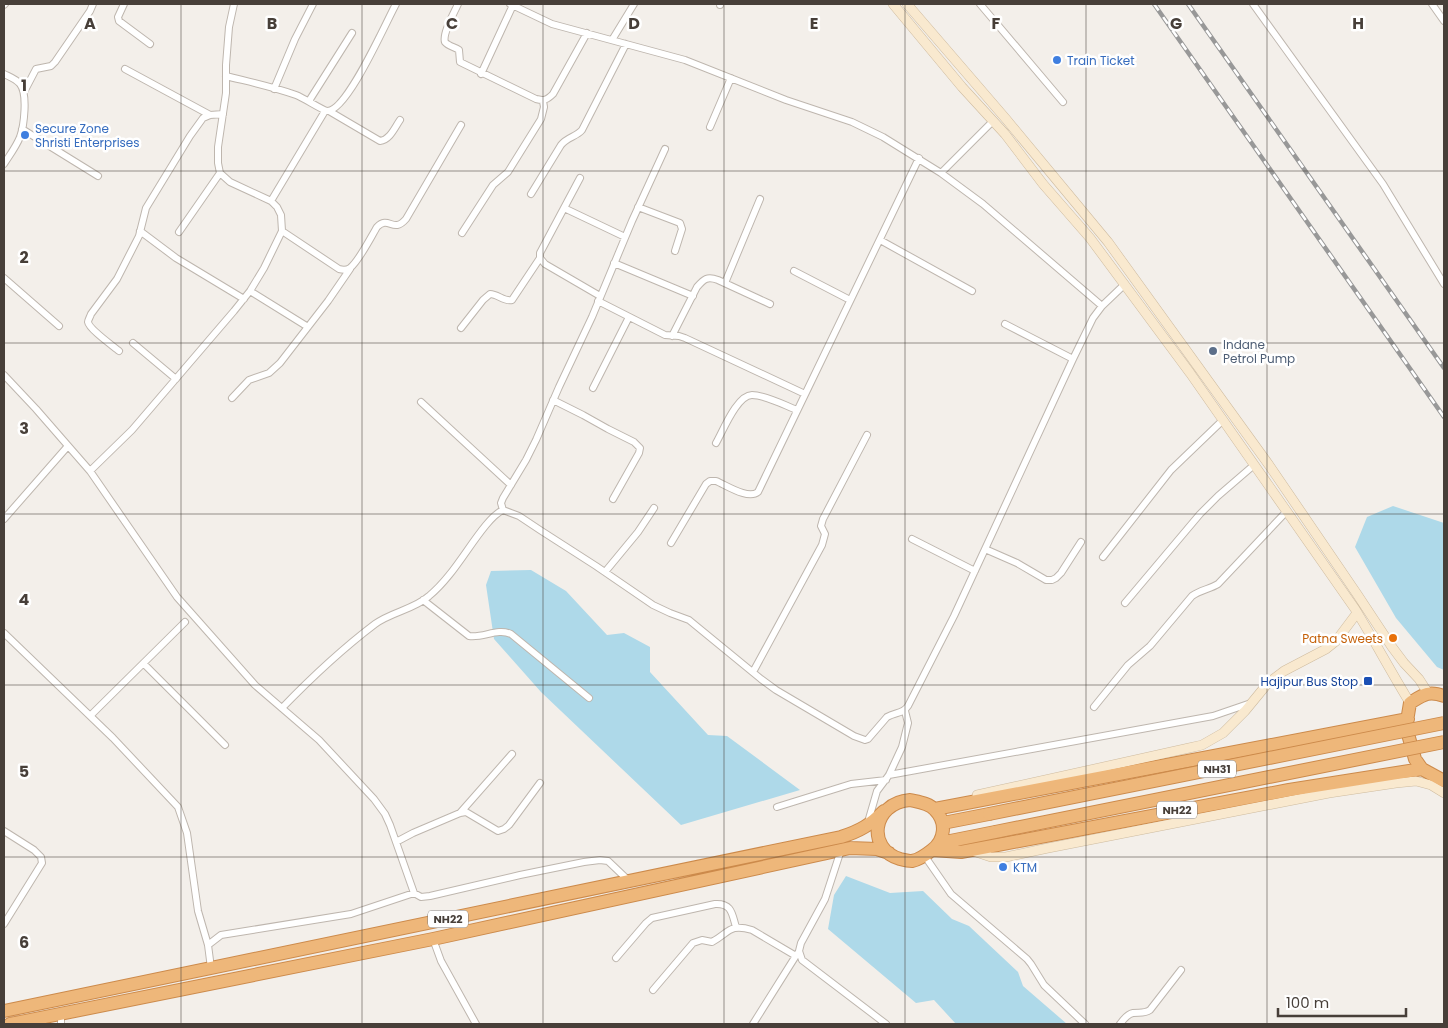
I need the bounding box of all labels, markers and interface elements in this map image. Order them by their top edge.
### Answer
text: A [84,12,96,35]
text: B [267,12,277,35]
text: C [446,12,458,35]
text: D [628,12,640,35]
text: E [810,12,818,35]
text: F [992,12,1001,35]
text: G [1170,12,1182,35]
text: H [1352,12,1364,35]
place label: Train Ticket [1067,52,1135,69]
marker: Train Ticket [1051,54,1063,66]
text: 1 [21,74,27,97]
place label: Secure Zone Shristi Enterprises [35,120,140,151]
marker: Secure Zone Shristi Enterprises [19,129,31,141]
text: 2 [19,246,29,269]
place label: Indane Petrol Pump [1223,336,1295,367]
marker: Indane Petrol Pump [1207,345,1219,357]
text: 3 [19,417,29,440]
text: 4 [19,588,30,611]
place label: Patna Sweets [1302,630,1383,647]
marker: Patna Sweets [1387,632,1399,644]
place label: Hajipur Bus Stop [1260,673,1358,690]
marker: Hajipur Bus Stop [1362,675,1374,687]
text: 5 [19,760,29,783]
road number: NH31 [1198,761,1236,778]
road number: NH22 [1157,802,1197,818]
place label: KTM [1013,859,1037,876]
marker: KTM [997,861,1009,873]
road number: NH22 [428,911,468,928]
text: 6 [19,931,29,954]
scale bar [1278,986,1406,1018]
text: 100 m [1286,992,1329,1013]

